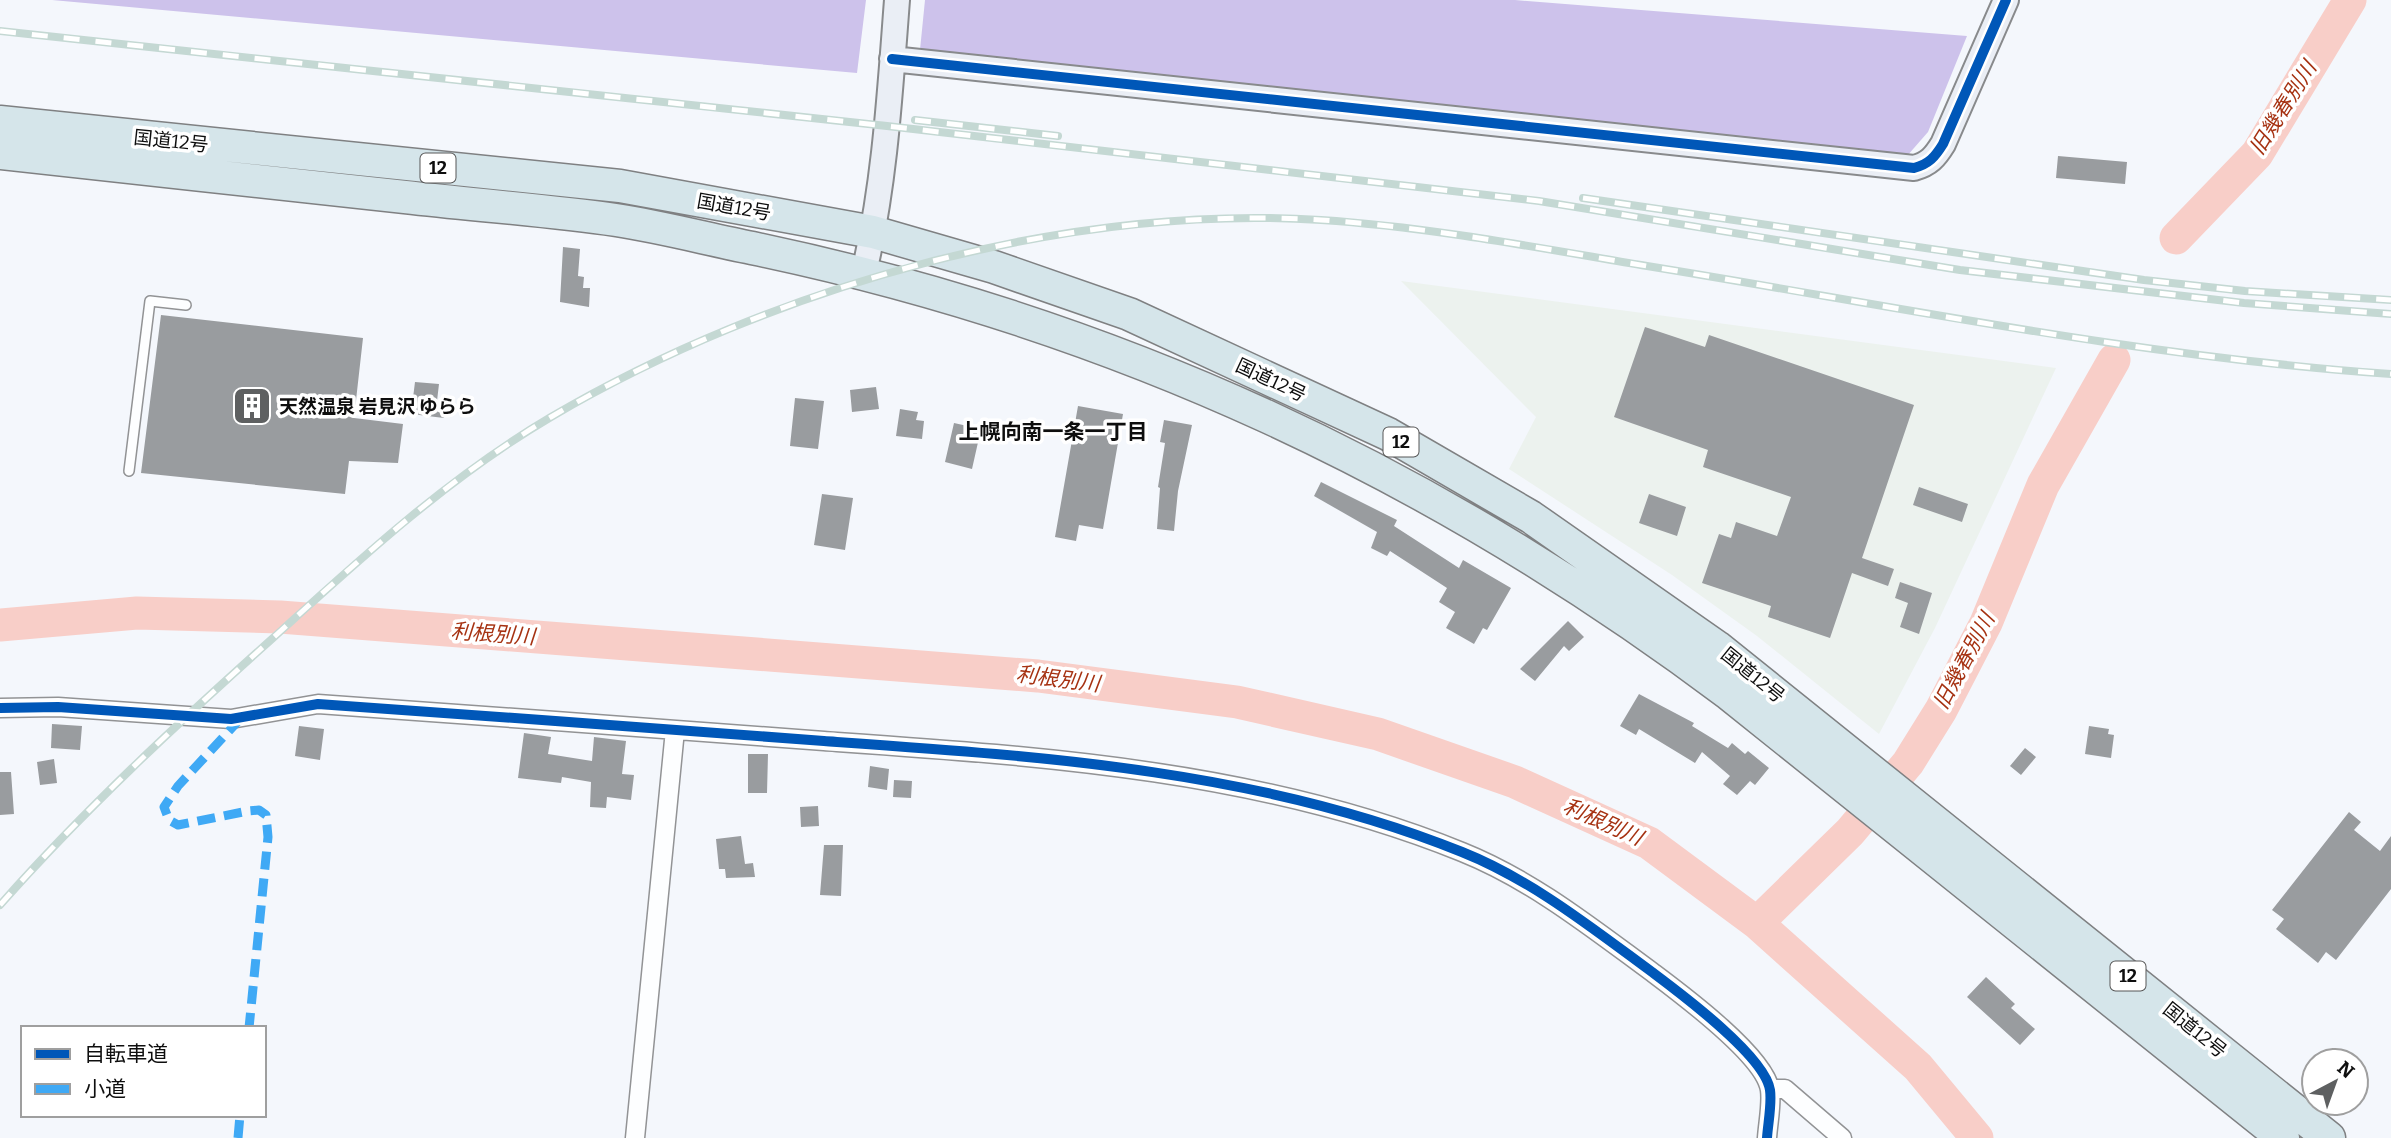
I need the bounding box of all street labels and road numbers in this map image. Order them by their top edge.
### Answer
street label: 国道12号 [132,126,210,156]
road number: 12 [420,154,456,182]
street label: 国道12号 [695,189,773,225]
street label: 国道12号 [1232,354,1310,406]
road number: 12 [1384,428,1418,457]
street label: 国道12号 [1717,642,1789,708]
road number: 12 [2110,961,2146,990]
street label: 国道12号 [2159,997,2231,1063]

